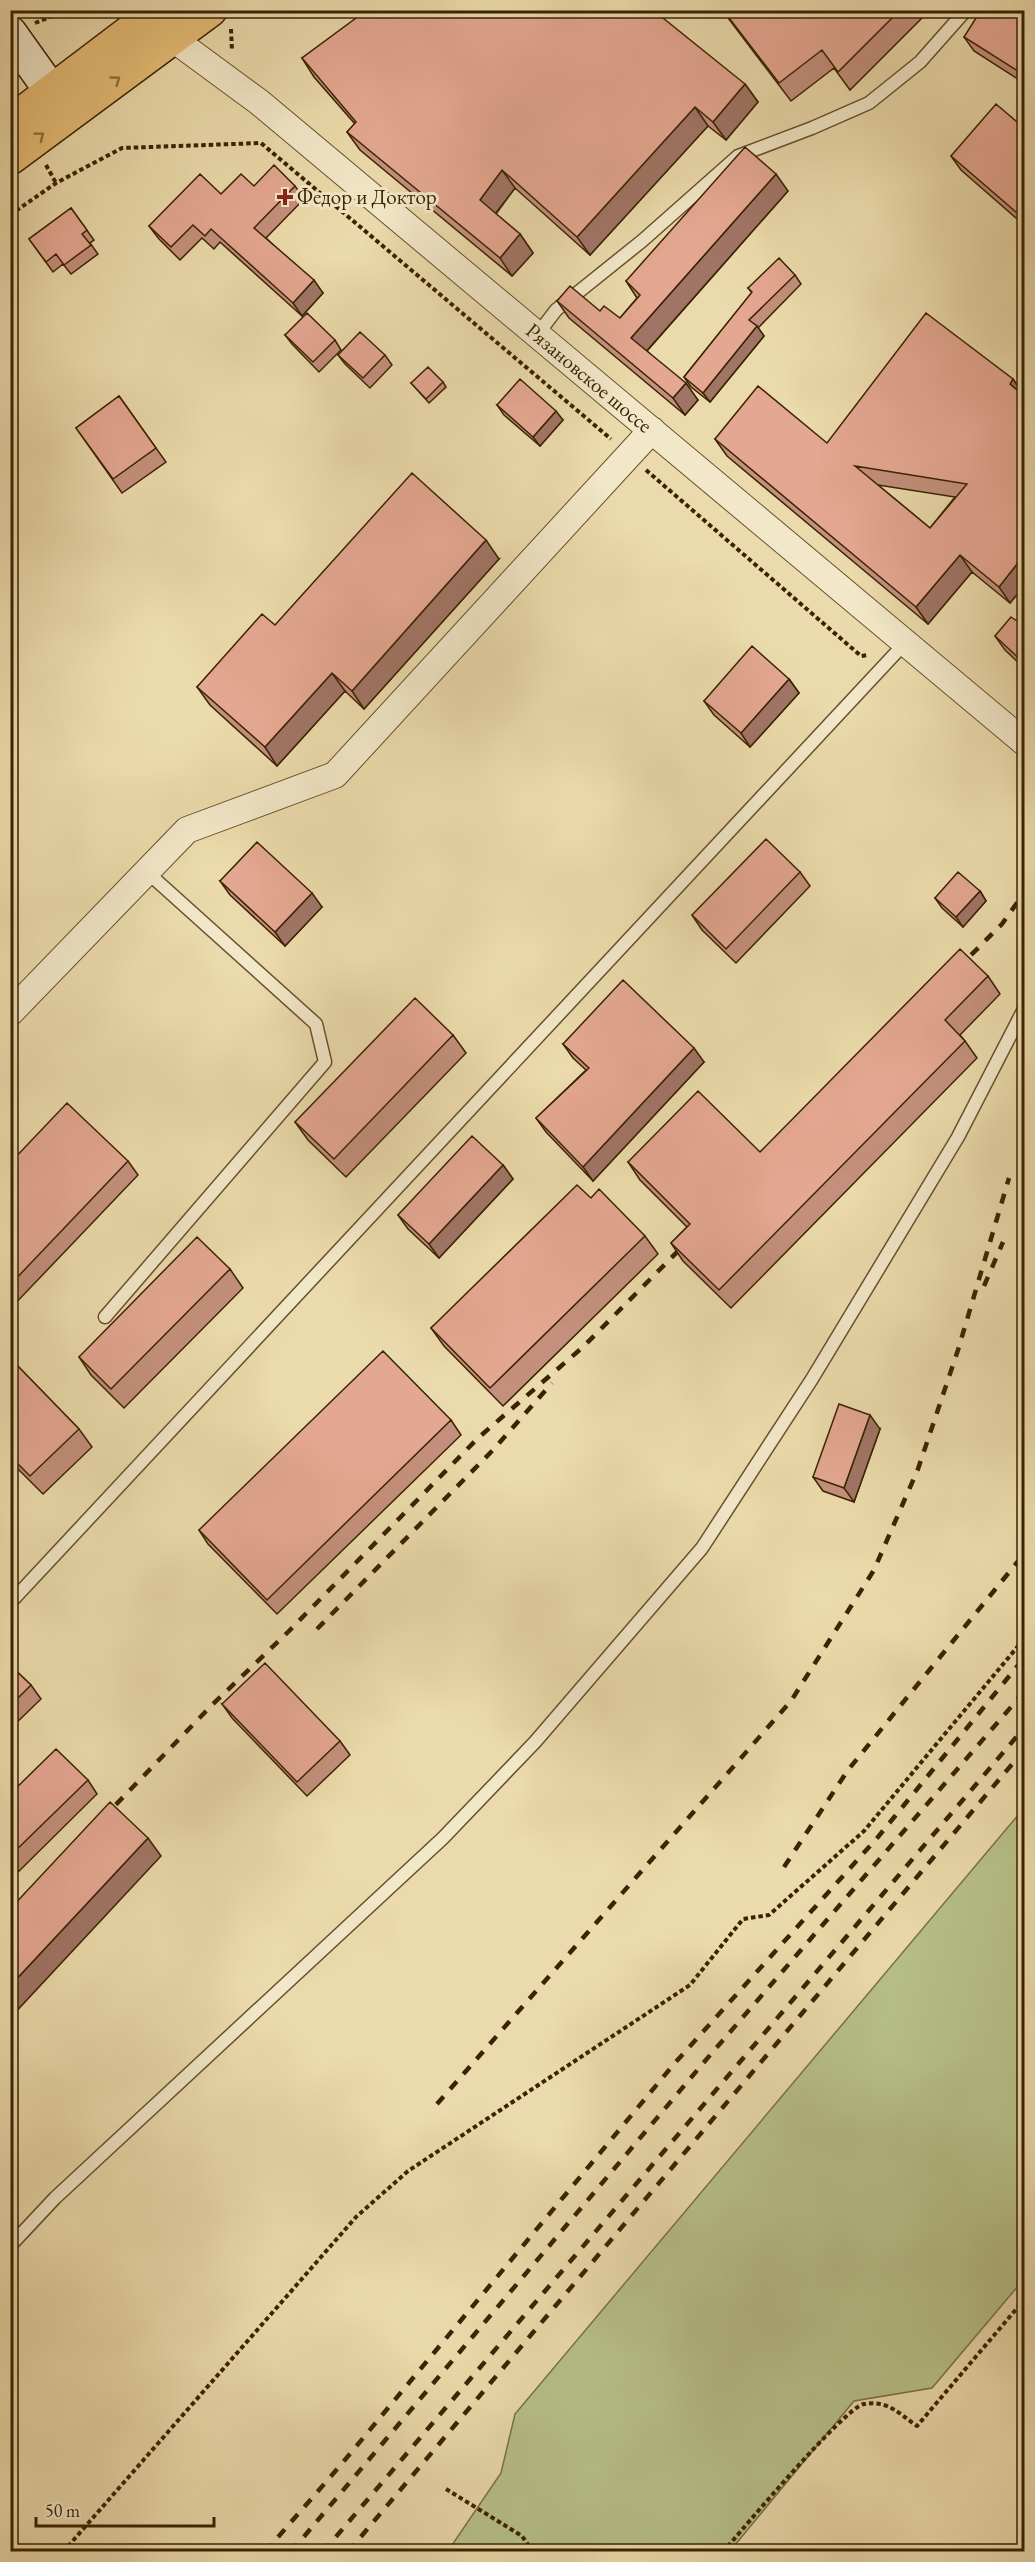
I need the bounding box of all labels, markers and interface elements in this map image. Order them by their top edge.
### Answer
one-way arrow [109,76,120,87]
one-way arrow [33,133,44,144]
place label: Федор и Доктор [297,183,437,210]
marker: Федор и Доктор [278,190,292,204]
street label: Рязановское шоссе [520,317,658,438]
scale bar [36,2490,214,2528]
text: 50 m [45,2499,80,2522]

